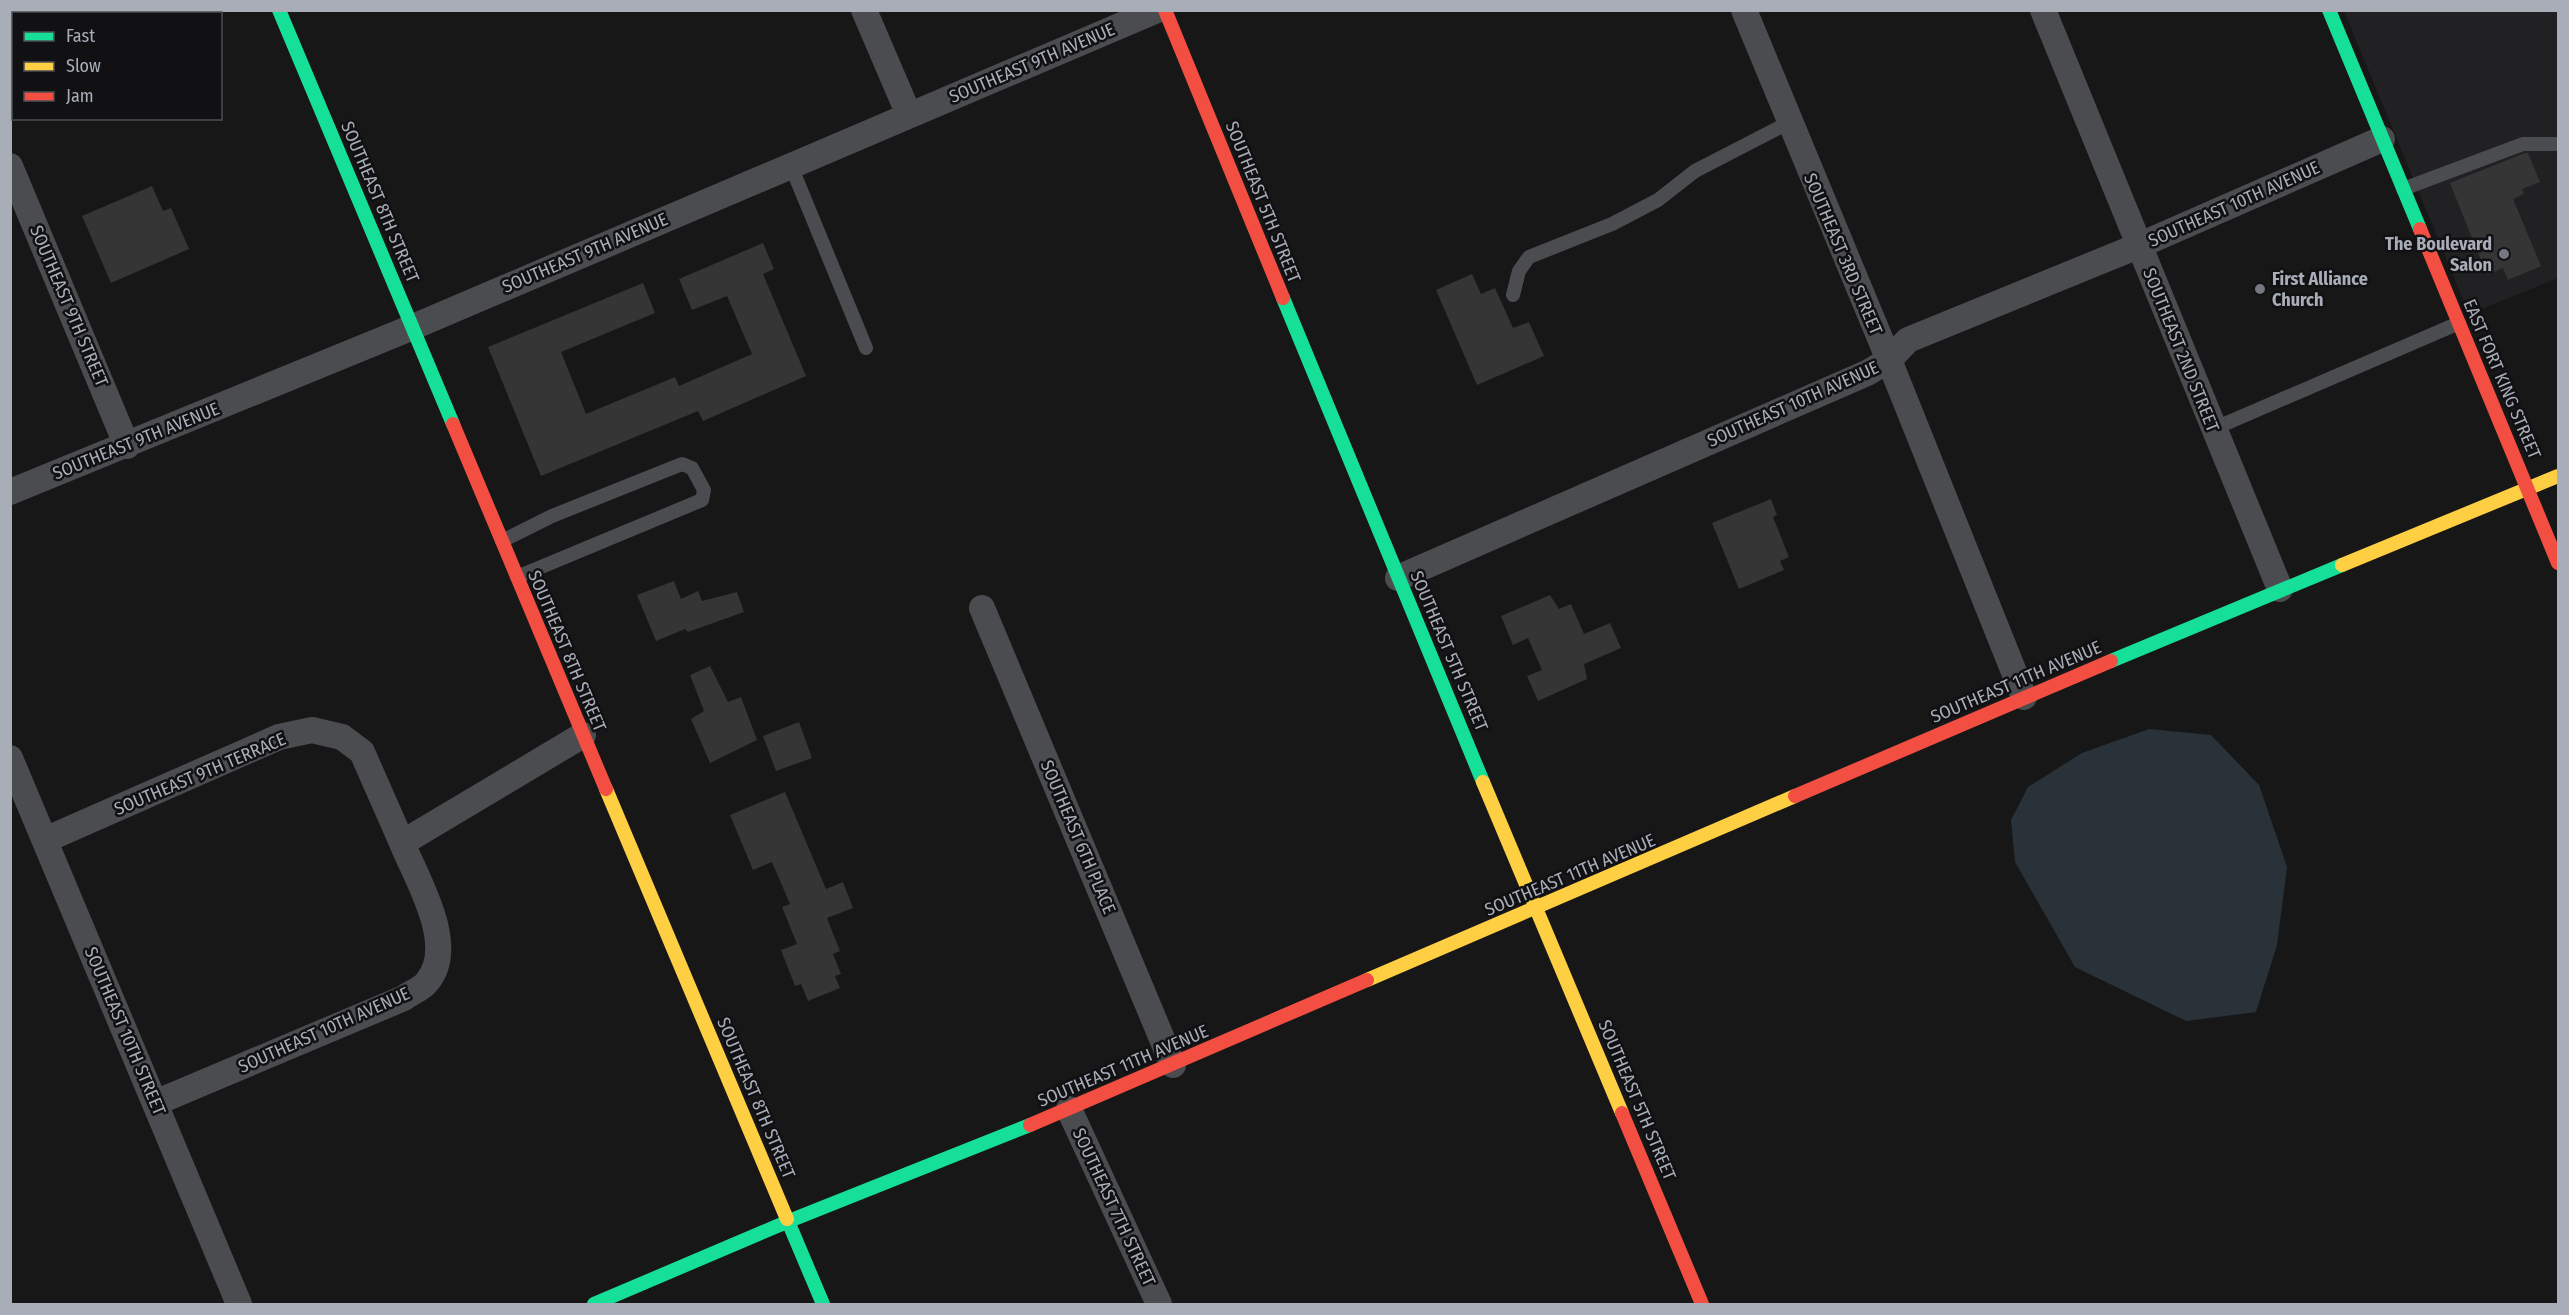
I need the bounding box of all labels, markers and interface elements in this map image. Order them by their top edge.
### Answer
legend [12,12,222,120]
street label: SOUTHEAST 9TH AVENUE [946,18,1118,108]
text: Fast [66,25,95,47]
text: Slow [66,55,101,77]
text: Jam [66,85,94,107]
street label: SOUTHEAST 8TH STREET [336,118,424,287]
street label: SOUTHEAST 5TH STREET [1221,118,1306,286]
street label: SOUTHEAST 10TH AVENUE [2145,156,2323,252]
street label: SOUTHEAST 3RD STREET [1799,170,1887,339]
street label: SOUTHEAST 9TH AVENUE [499,208,671,298]
street label: SOUTHEAST 9TH STREET [25,222,113,390]
place label: The Boulevard Salon [2385,233,2492,276]
marker: The Boulevard Salon [2497,247,2511,261]
street label: SOUTHEAST 2ND STREET [2138,265,2224,436]
place label: First Alliance Church [2272,268,2368,311]
marker: First Alliance Church [2253,282,2267,296]
street label: EAST FORT KING STREET [2458,296,2546,463]
street label: SOUTHEAST 10TH AVENUE [1704,356,1882,452]
street label: SOUTHEAST 9TH AVENUE [49,398,223,484]
street label: SOUTHEAST 8TH STREET [523,567,611,736]
street label: SOUTHEAST 5TH STREET [1405,568,1493,735]
street label: SOUTHEAST 11TH AVENUE [1927,636,2105,728]
street label: SOUTHEAST 9TH TERRACE [111,728,289,820]
street label: SOUTHEAST 6TH PLACE [1036,757,1120,917]
street label: SOUTHEAST 11TH AVENUE [1481,829,1659,921]
street label: SOUTHEAST 10TH STREET [80,944,171,1119]
street label: SOUTHEAST 10TH AVENUE [235,982,413,1078]
street label: SOUTHEAST 8TH STREET [712,1014,800,1183]
street label: SOUTHEAST 5TH STREET [1593,1017,1681,1184]
street label: SOUTHEAST 11TH AVENUE [1034,1020,1212,1112]
street label: SOUTHEAST 7TH STREET [1068,1125,1161,1290]

